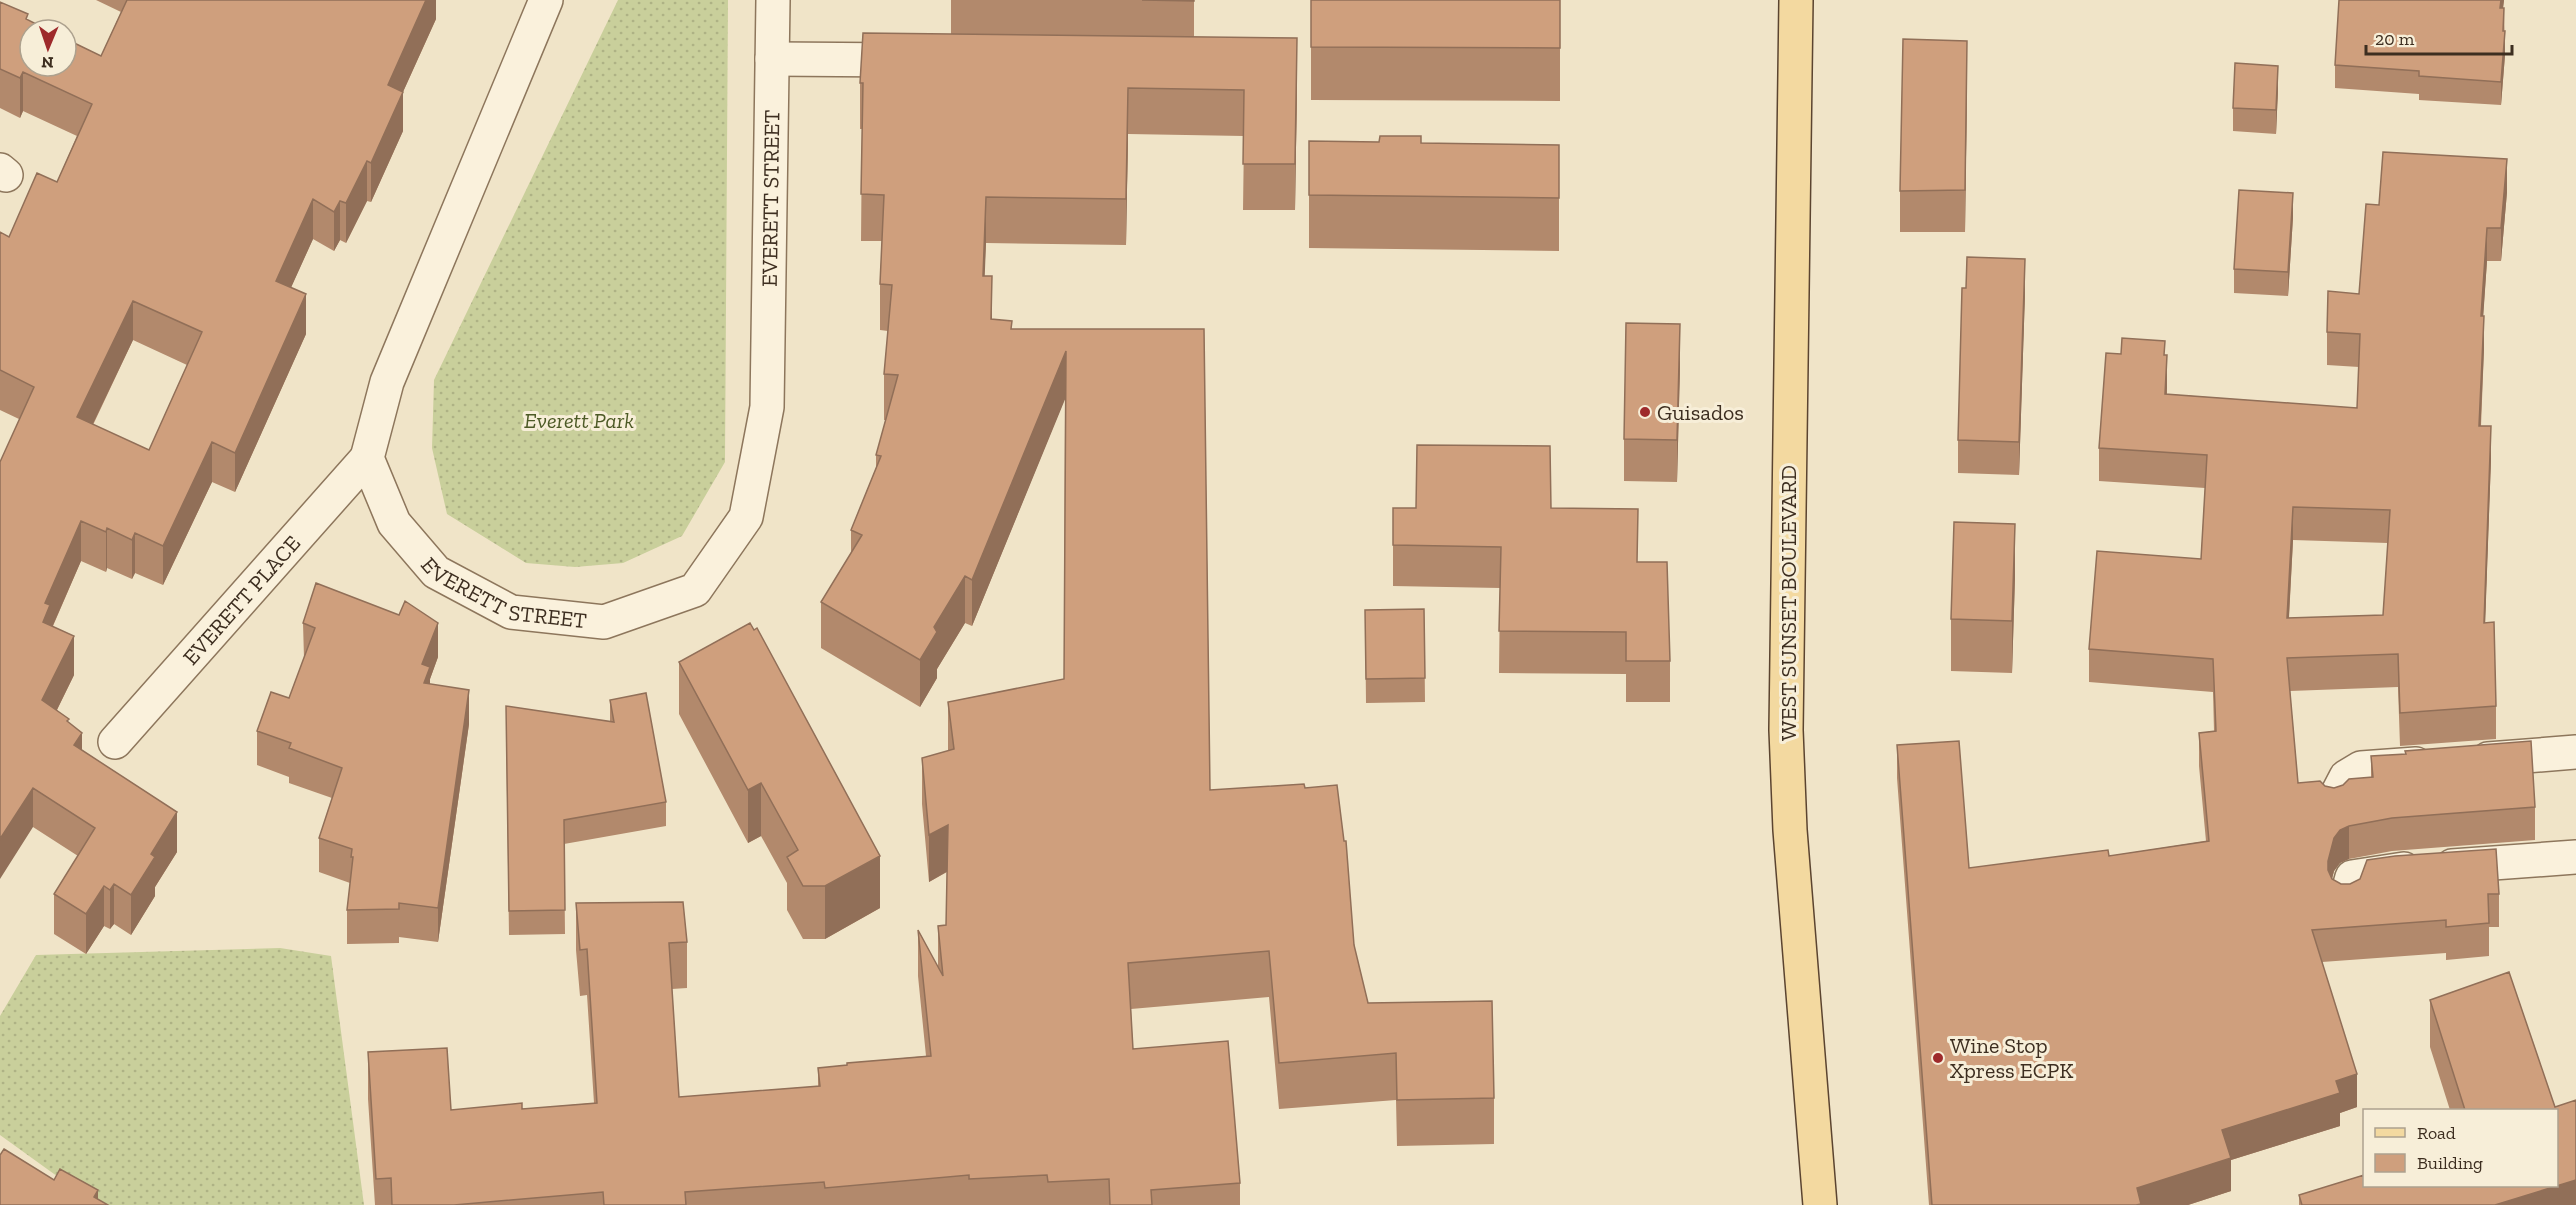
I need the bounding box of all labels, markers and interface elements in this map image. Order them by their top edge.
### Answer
north arrow [18,18,78,78]
scale bar [2366,18,2512,56]
text: 20 m [2375,28,2415,50]
text: N [41,53,54,72]
street label: EVERETT STREET [756,109,785,287]
place label: Guisados [1657,399,1744,426]
marker: Guisados [1638,405,1652,419]
park label: Everett Park [524,407,634,434]
street label: WEST SUNSET BOULEVARD [1775,465,1802,741]
street label: EVERETT PLACE [177,530,306,670]
street label: EVERETT STREET [415,552,589,634]
place label: Wine Stop Xpress ECPK [1950,1032,2073,1084]
marker: Wine Stop Xpress ECPK [1931,1051,1945,1065]
legend [2363,1109,2558,1187]
text: Road [2417,1122,2456,1144]
text: Building [2417,1152,2483,1174]

